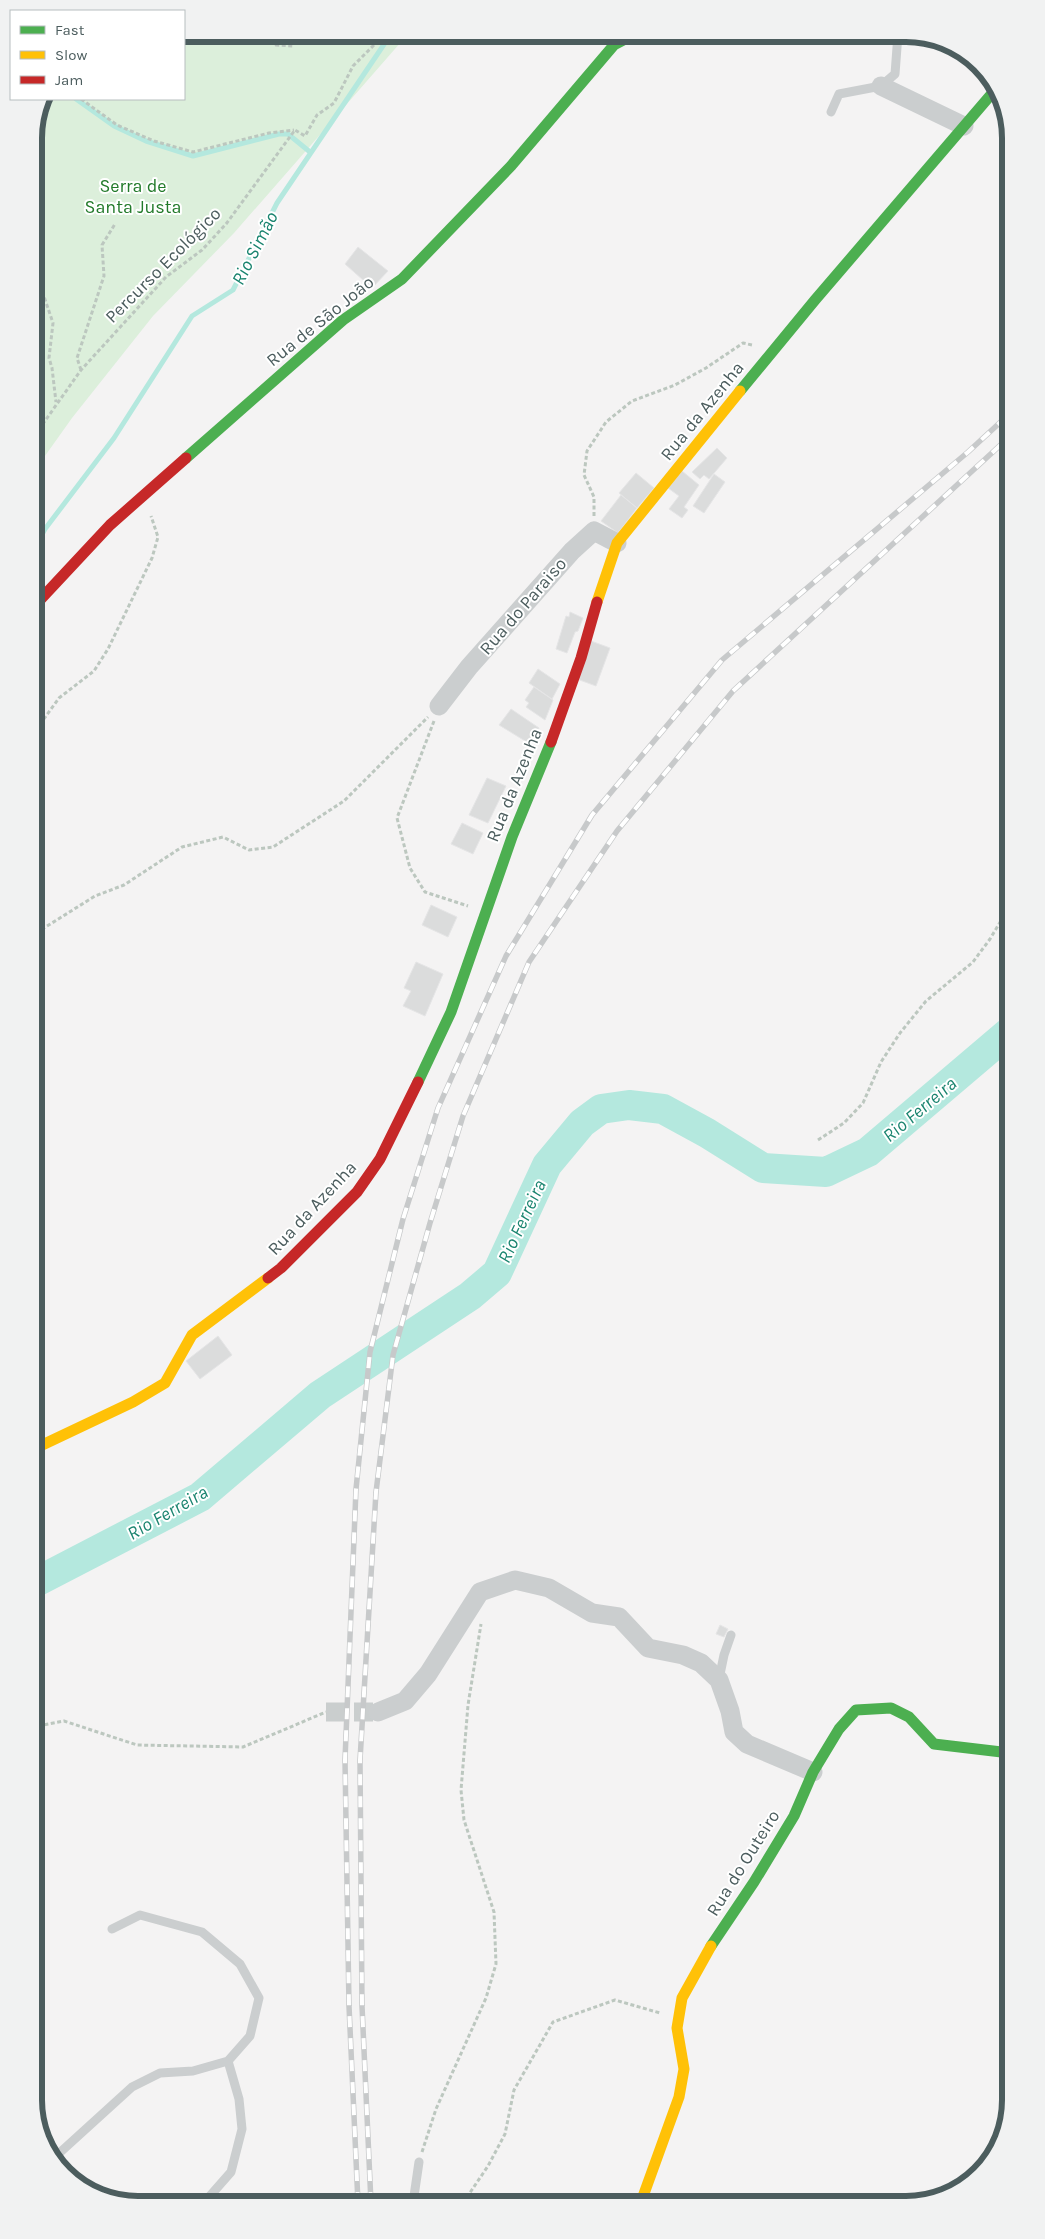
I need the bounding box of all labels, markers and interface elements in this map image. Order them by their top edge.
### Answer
legend [10,10,185,100]
text: Fast [55,21,85,39]
text: Slow [55,46,87,64]
text: Jam [55,71,83,89]
park label: Serra de Santa Justa [85,175,181,218]
street label: Percurso Ecológico [101,203,225,327]
water label: Rio Simão [227,208,283,289]
street label: Rua de São João [262,271,378,371]
street label: Rua da Azenha [655,357,749,465]
street label: Rua do Paraiso [475,553,571,659]
street label: Rua da Azenha [481,725,547,845]
water label: Rio Ferreira [878,1073,961,1147]
street label: Rua da Azenha [263,1156,361,1260]
water label: Rio Ferreira [493,1176,551,1267]
water label: Rio Ferreira [123,1481,212,1545]
street label: Rua do Outeiro [702,1806,784,1920]

